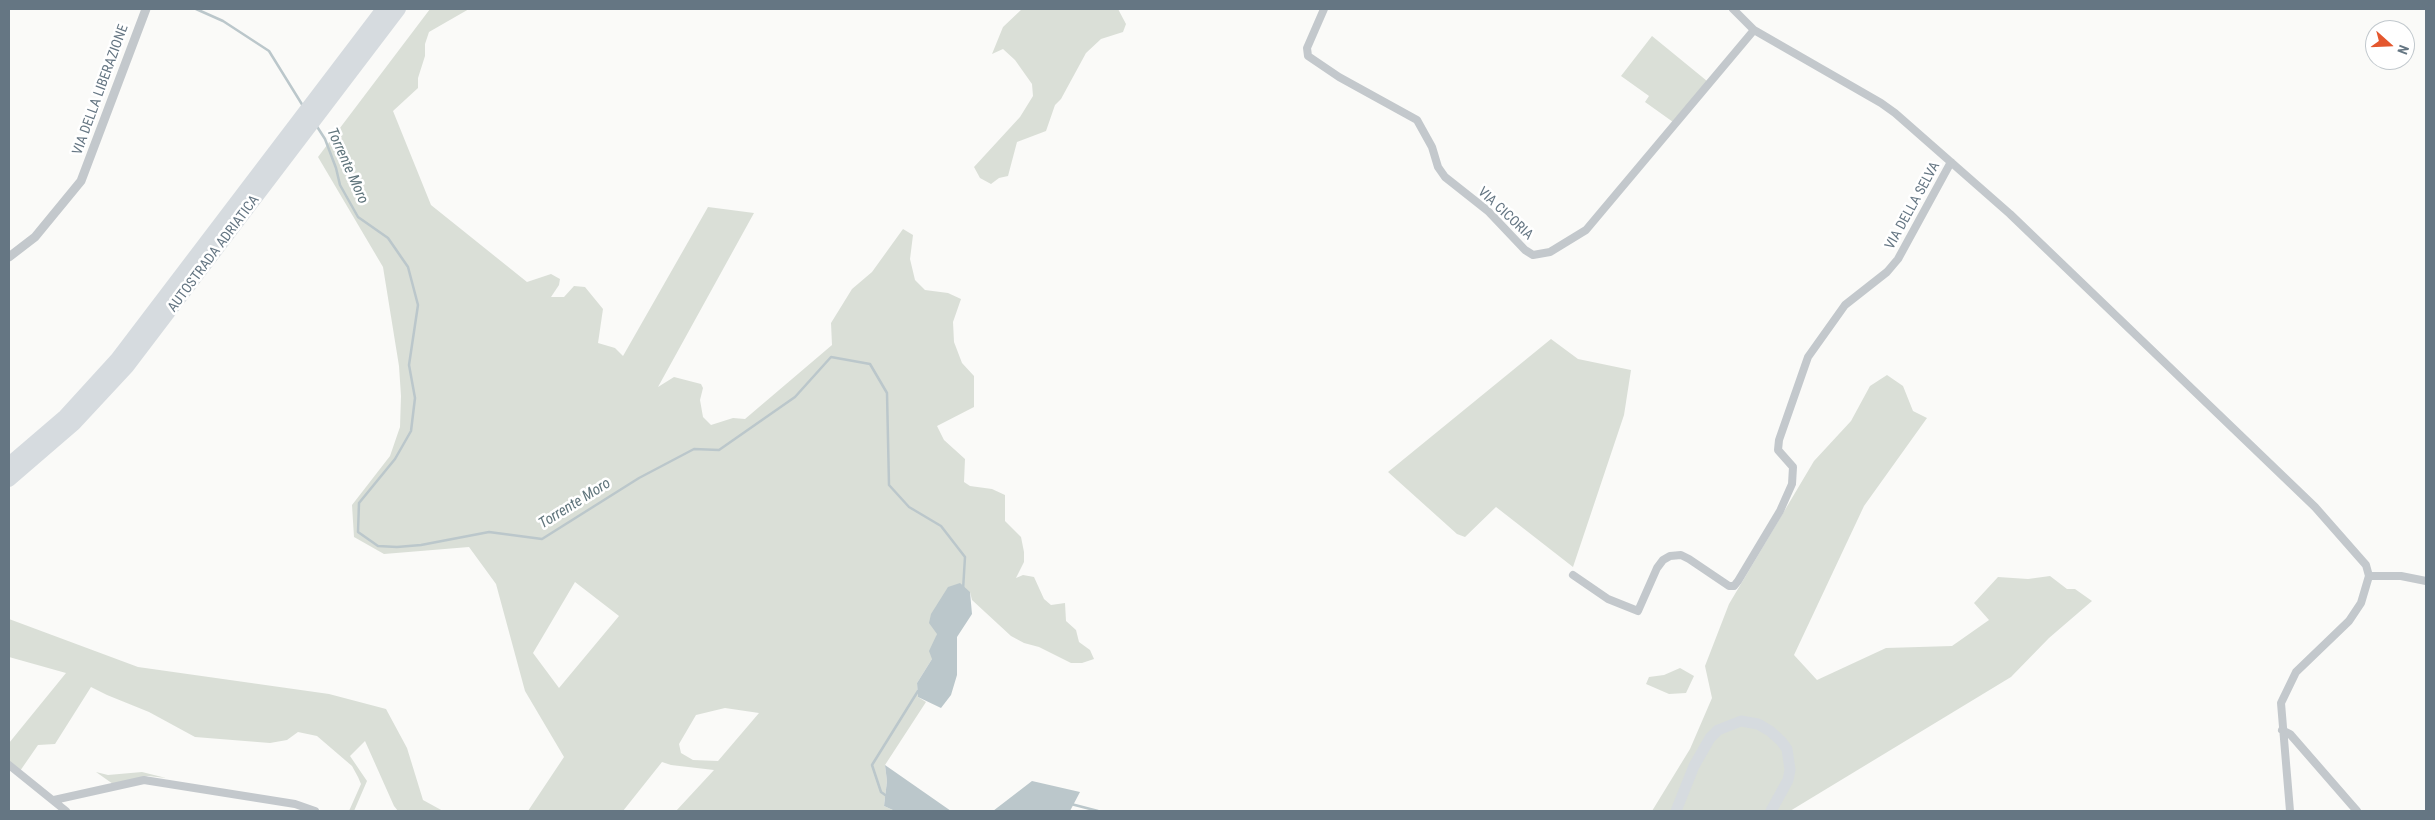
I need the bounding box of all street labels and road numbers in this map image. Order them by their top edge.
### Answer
street label: VIA DELLA LIBERAZIONE [70,22,132,158]
street label: VIA DELLA SELVA [1882,159,1944,253]
street label: VIA CICORIA [1474,184,1536,244]
street label: AUTOSTRADA ADRIATICA [165,192,263,316]

